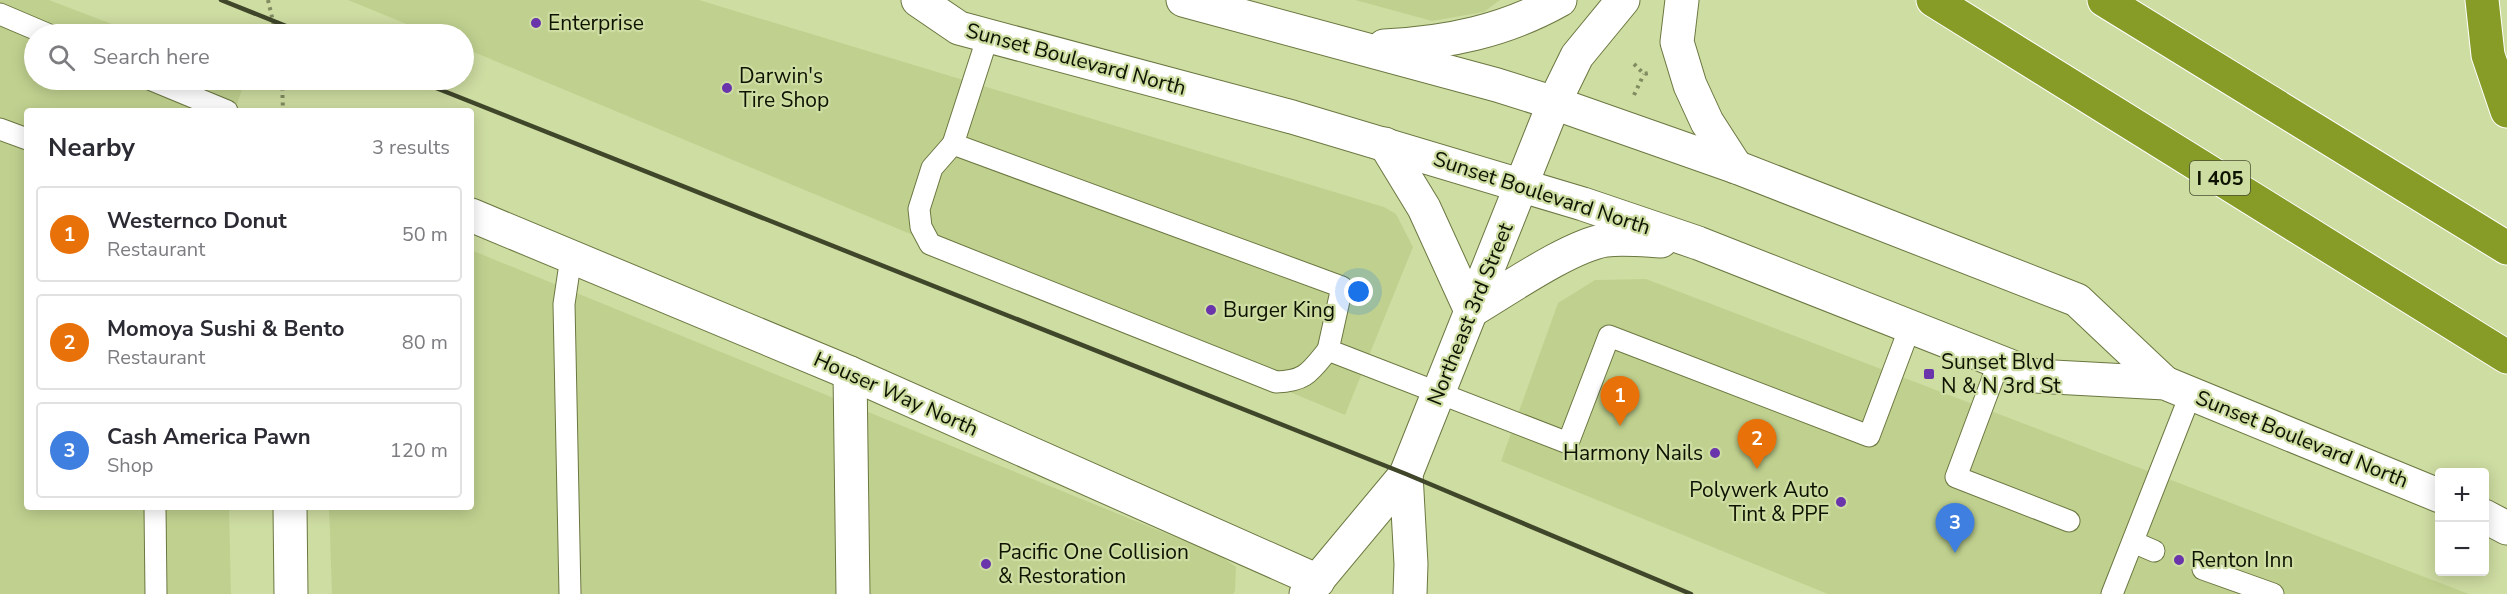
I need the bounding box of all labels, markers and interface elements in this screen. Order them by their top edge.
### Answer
place label: Enterprise [548,9,644,37]
marker: Enterprise [529,16,543,30]
street label: Sunset Boulevard North [963,16,1189,102]
search box [24,24,474,90]
icon: search [45,41,78,74]
text: Search here [93,42,210,72]
place label: Darwin's Tire Shop [739,62,829,114]
marker: Darwin's Tire Shop [720,81,734,95]
text: Nearby [48,130,135,165]
text: 3 results [372,134,450,161]
street label: Sunset Boulevard North [1430,145,1654,241]
road number: I 405 [2190,161,2250,195]
text: Westernco Donut [107,206,287,236]
street label: Northeast 3rd Street [1421,218,1520,409]
text: 1 [64,221,76,248]
text: 50 m [402,221,448,248]
text: Restaurant [107,236,205,263]
your location [1344,277,1373,306]
place label: Burger King [1223,296,1335,324]
marker: Burger King [1204,303,1218,317]
text: Momoya Sushi & Bento [107,314,344,344]
text: 2 [64,329,76,356]
text: 80 m [402,329,448,356]
text: Restaurant [107,344,205,371]
street label: Houser Way North [809,345,983,443]
place label: Sunset Blvd N & N 3rd St [1941,348,2061,400]
marker: Sunset Blvd N & N 3rd St [1922,367,1936,381]
pin: 1 [1600,376,1640,426]
street label: Sunset Boulevard North [2192,384,2412,494]
pin: 2 [1738,420,1776,469]
text: Cash America Pawn [107,422,311,452]
text: 3 [64,437,76,464]
text: 120 m [390,437,448,464]
place label: Harmony Nails [1563,439,1703,467]
marker: Harmony Nails [1708,446,1722,460]
text: Shop [107,452,153,479]
map controls [2435,468,2489,576]
button: + [2435,468,2489,522]
place label: Polywerk Auto Tint & PPF [1689,476,1829,528]
marker: Polywerk Auto Tint & PPF [1834,495,1848,509]
pin: 3 [1936,504,1974,553]
button: − [2435,522,2489,576]
place label: Pacific One Collision & Restoration [998,538,1189,590]
place label: Renton Inn [2191,546,2293,574]
marker: Renton Inn [2172,553,2186,567]
marker: Pacific One Collision & Restoration [979,557,993,571]

